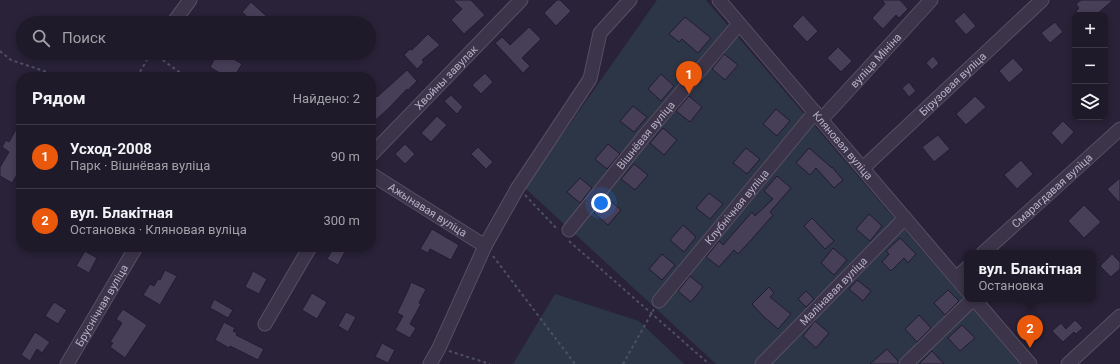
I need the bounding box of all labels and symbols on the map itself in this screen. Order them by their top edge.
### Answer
street label: вуліца Мініна [848,30,904,90]
street label: Хвойны завулак [412,42,480,112]
street label: Бірузовая вуліца [917,49,989,118]
pin: 1 [676,61,702,94]
street label: Вішнёвая вуліца [614,98,678,172]
street label: Кляновая вуліца [810,108,876,182]
street label: Смарагдавая вуліца [1009,151,1095,230]
street label: Клубнічная вуліца [702,167,771,247]
street label: Ажынавая вуліца [386,180,469,239]
your location [591,193,611,213]
street label: Малінавая вуліца [797,254,870,328]
street label: Бруснічная вуліца [72,262,131,349]
pin: 2 [1017,315,1043,348]

